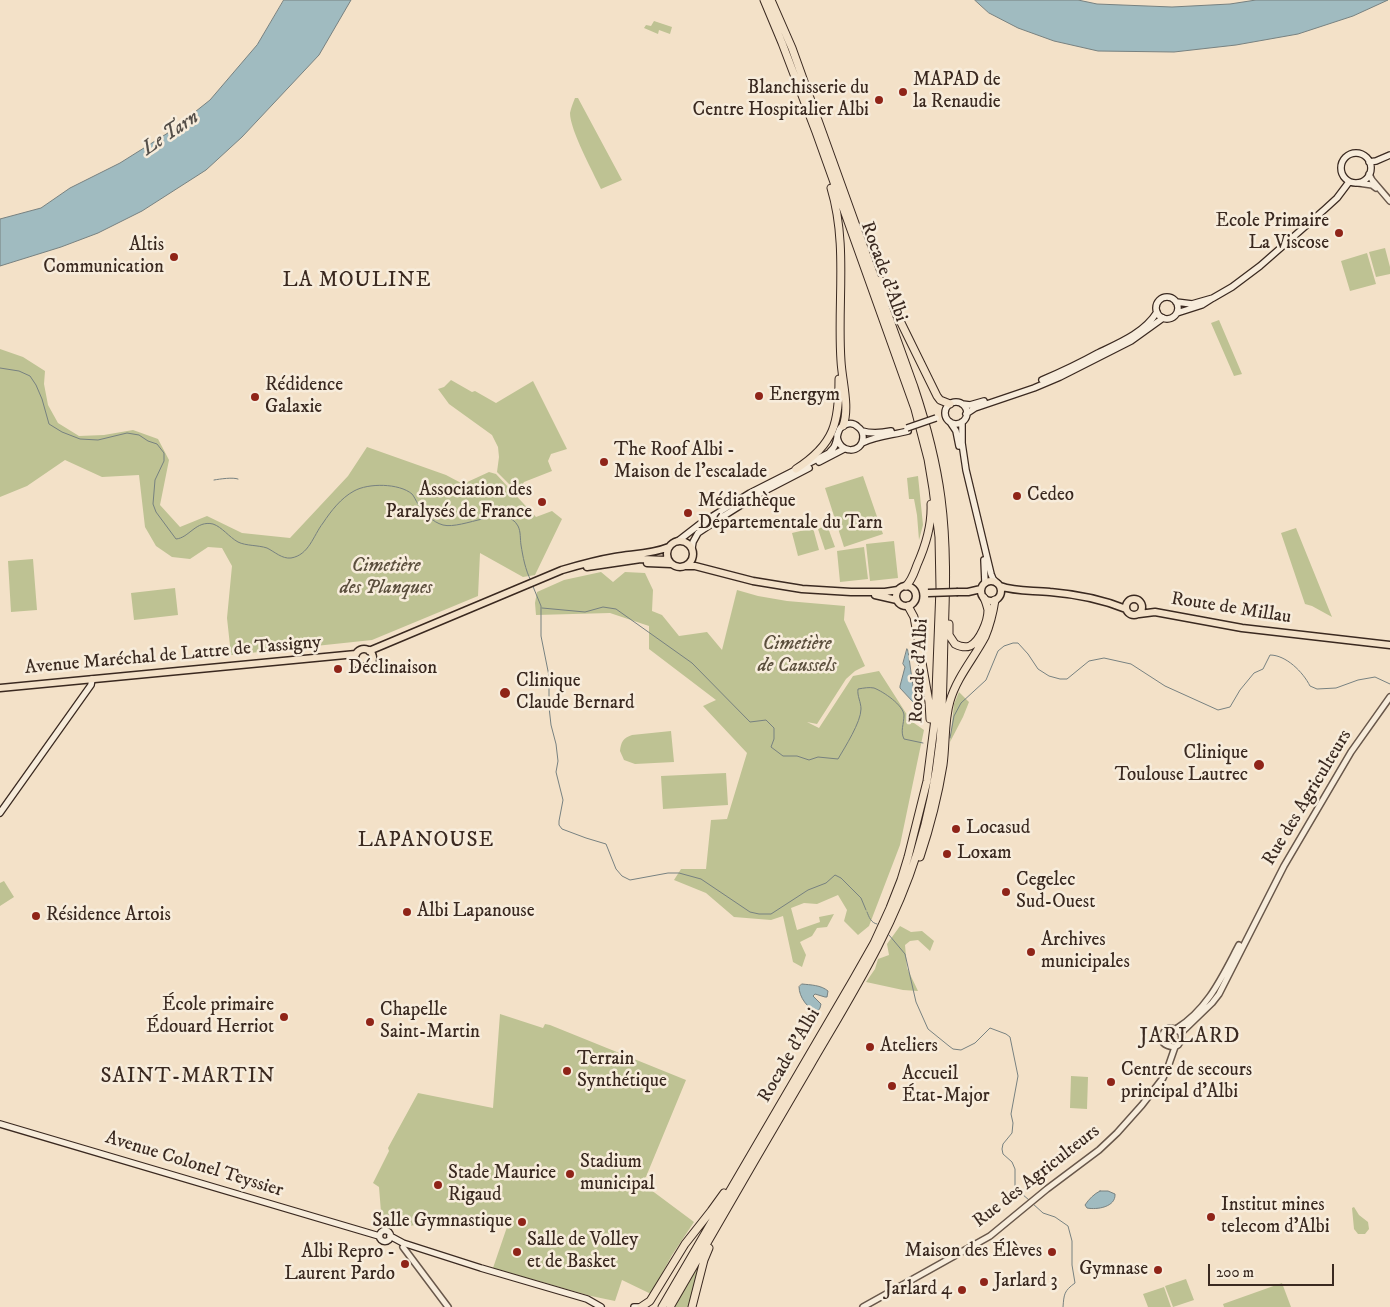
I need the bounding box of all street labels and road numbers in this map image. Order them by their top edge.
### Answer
street label: Rocade d'Albi [854,219,912,325]
street label: Route de Millau [1169,588,1293,630]
street label: Rocade d'Albi [906,618,934,724]
street label: Avenue Maréchal de Lattre de Tassigny [24,632,322,680]
street label: Rue des Agriculteurs [1258,726,1358,870]
street label: Rocade d'Albi [754,1005,826,1107]
street label: Rue des Agriculteurs [969,1120,1105,1234]
street label: Avenue Colonel Teyssier [102,1127,286,1203]

